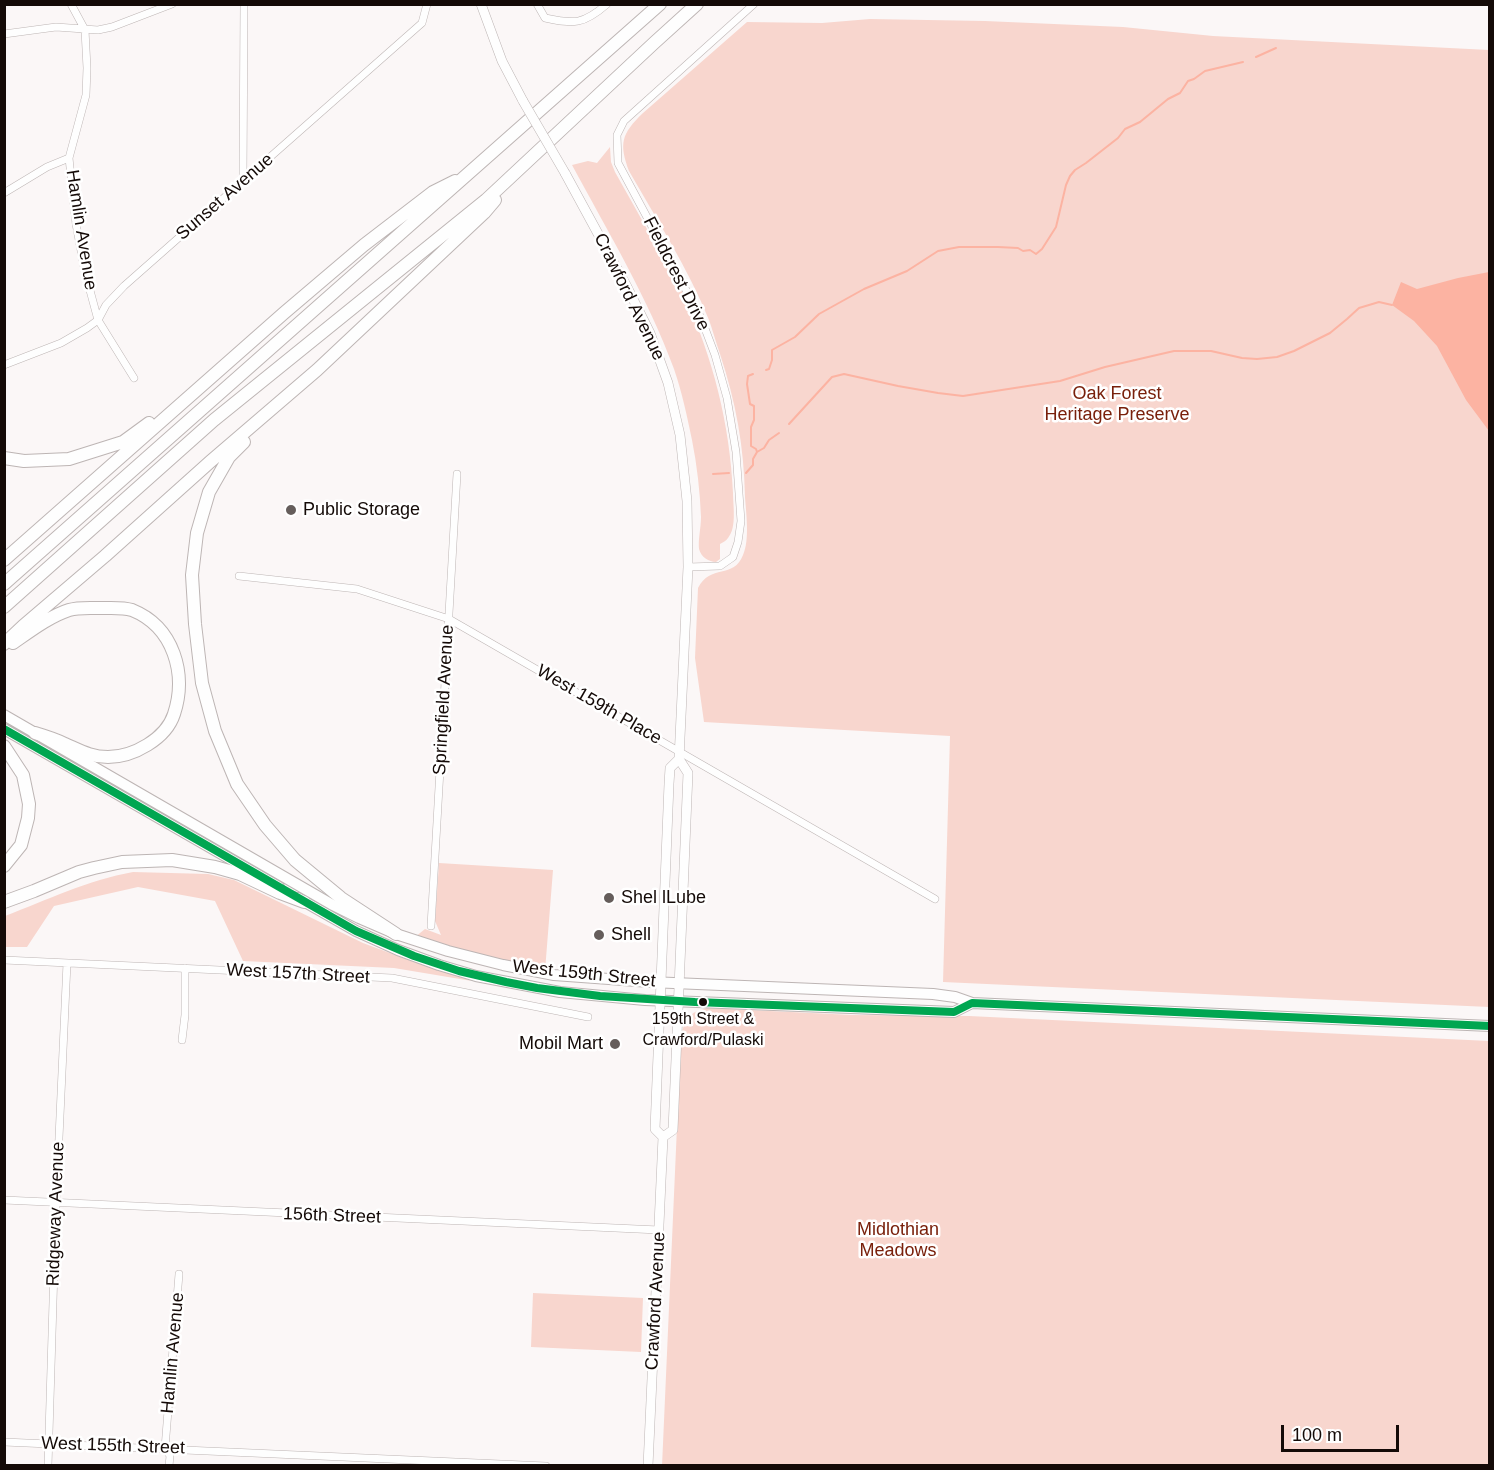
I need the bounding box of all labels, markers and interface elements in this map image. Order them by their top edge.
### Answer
street label: Sunset Avenue [172,149,278,245]
street label: Hamlin Avenue [61,168,101,292]
street label: Fieldcrest Drive [638,213,714,335]
street label: Crawford Avenue [589,230,669,364]
park label: Oak Forest Heritage Preserve [1044,383,1190,426]
place label: Public Storage [303,499,420,521]
marker: Public Storage [284,503,298,517]
street label: Springfield Avenue [429,624,459,776]
street label: West 159th Place [533,660,665,750]
place label: Shel lLube [621,887,706,909]
marker: Shel lLube [602,891,616,905]
place label: Shell [611,924,651,946]
marker: Shell [592,928,606,942]
street label: West 159th Street [511,956,657,992]
street label: West 157th Street [226,959,370,989]
marker: 159th Street & Crawford/Pulaski [697,996,709,1008]
place label: 159th Street & Crawford/Pulaski [643,1010,763,1048]
place label: Mobil Mart [519,1033,603,1055]
marker: Mobil Mart [608,1037,622,1051]
street label: Ridgeway Avenue [43,1141,69,1287]
street label: 156th Street [283,1203,381,1229]
park label: Midlothian Meadows [857,1219,939,1262]
street label: Crawford Avenue [642,1231,670,1371]
street label: Hamlin Avenue [157,1291,189,1415]
scale bar [1284,1413,1402,1451]
text: 100 m [1292,1425,1342,1445]
street label: West 155th Street [41,1433,185,1459]

